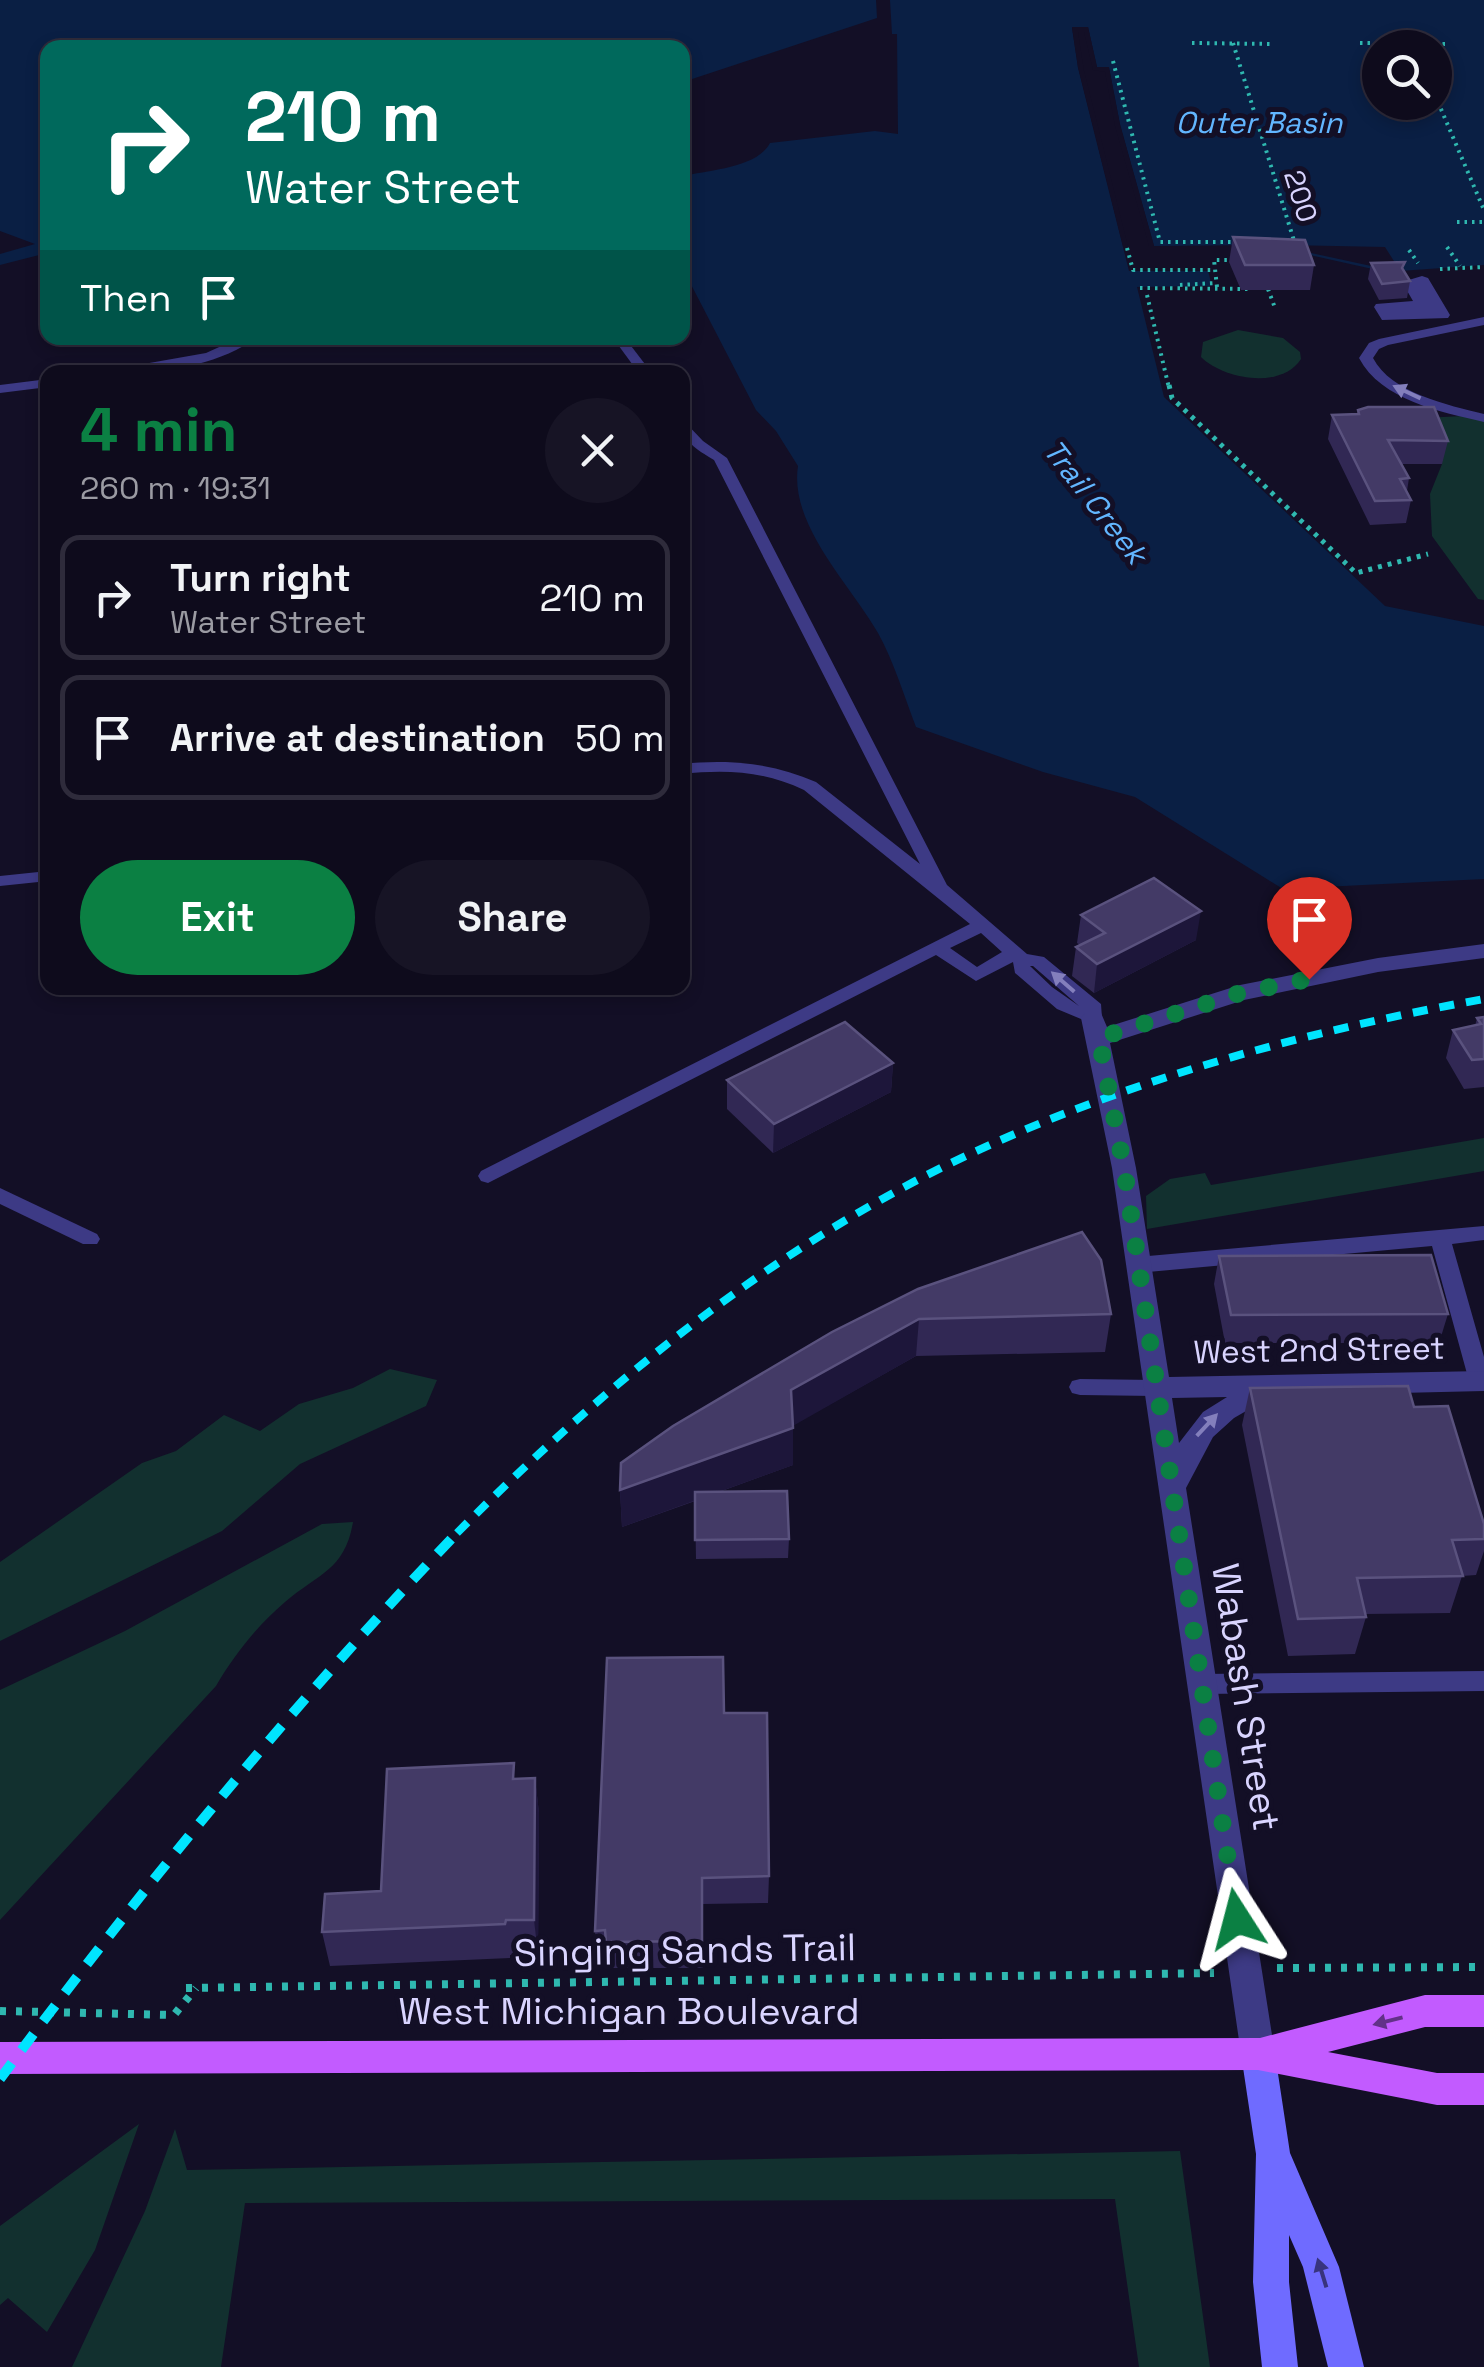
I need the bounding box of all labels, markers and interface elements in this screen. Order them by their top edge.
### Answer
map controls [1362,30,1452,120]
button: search [1362,30,1452,120]
text: 210 m [245,72,441,161]
icon: right [80,80,210,210]
water label: Outer Basin [1176,103,1343,142]
text: Water Street [245,159,521,216]
street label: 200 [1276,165,1326,227]
icon: arrive [191,270,246,325]
text: Then [80,274,171,322]
one-way arrow [1392,383,1421,400]
text: 4 min [80,392,238,469]
button: close [545,398,650,503]
water label: Trail Creek [1035,432,1158,574]
text: 260 m · 19:31 [80,468,271,508]
text: Turn right [170,554,351,602]
icon: right [85,570,140,625]
text: 210 m [539,574,645,622]
text: Water Street [170,602,366,642]
icon: arrive [85,710,140,765]
text: Arrive at destination [170,714,545,762]
text: 50 m [575,714,665,762]
button: Exit [80,860,355,975]
button: Share [375,860,650,975]
pin [1267,877,1352,980]
icon: arrive [1282,892,1337,947]
one-way arrow [1051,972,1076,994]
street label: West 2nd Street [1193,1328,1445,1372]
one-way arrow [1196,1414,1219,1438]
street label: Wabash Street [1201,1560,1291,1834]
position arrow [1185,1867,1289,1971]
street label: Singing Sands Trail [513,1923,857,1977]
street label: West Michigan Boulevard [398,1987,860,2035]
one-way arrow [1372,2013,1403,2029]
one-way arrow [1314,2257,1329,2287]

